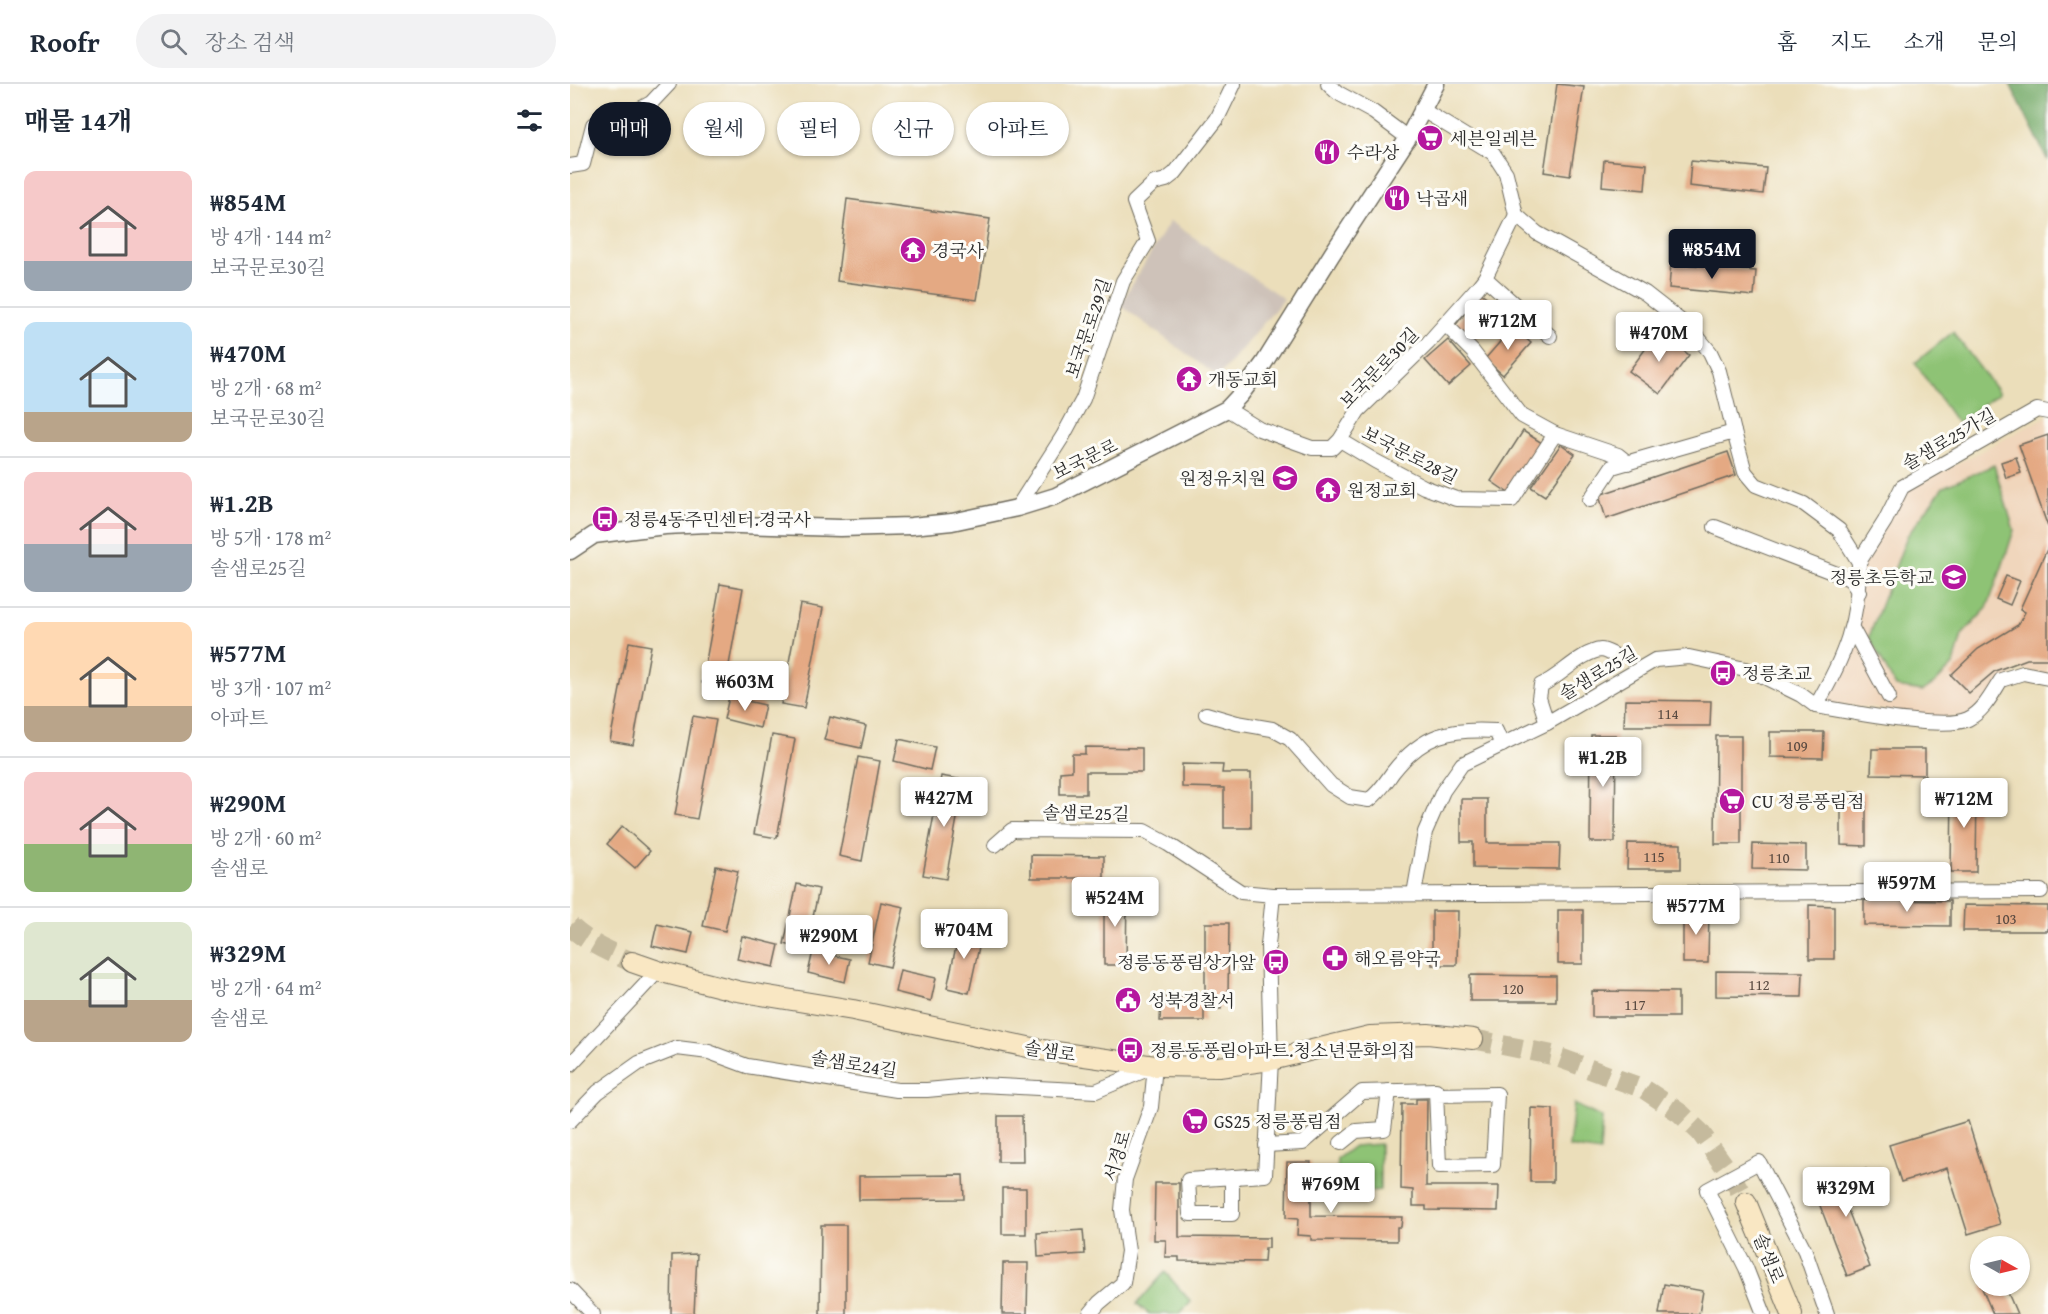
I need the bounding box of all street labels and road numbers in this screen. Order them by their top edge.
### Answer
street label: 보국문로29길 [1058,274,1118,382]
street label: 보국문로30길 [1333,321,1425,415]
street label: 솔샘로25가길 [1897,401,2001,477]
street label: 보국문로28길 [1357,419,1463,491]
street label: 보국문로 [1048,432,1122,486]
street label: 솔샘로25길 [1554,639,1642,707]
street label: 솔샘로25길 [1042,799,1130,827]
street label: 솔샘로 [1022,1034,1078,1068]
street label: 솔샘로24길 [809,1044,899,1084]
street label: 서경로 [1096,1127,1138,1185]
street label: 솔샘로 [1747,1229,1791,1287]

